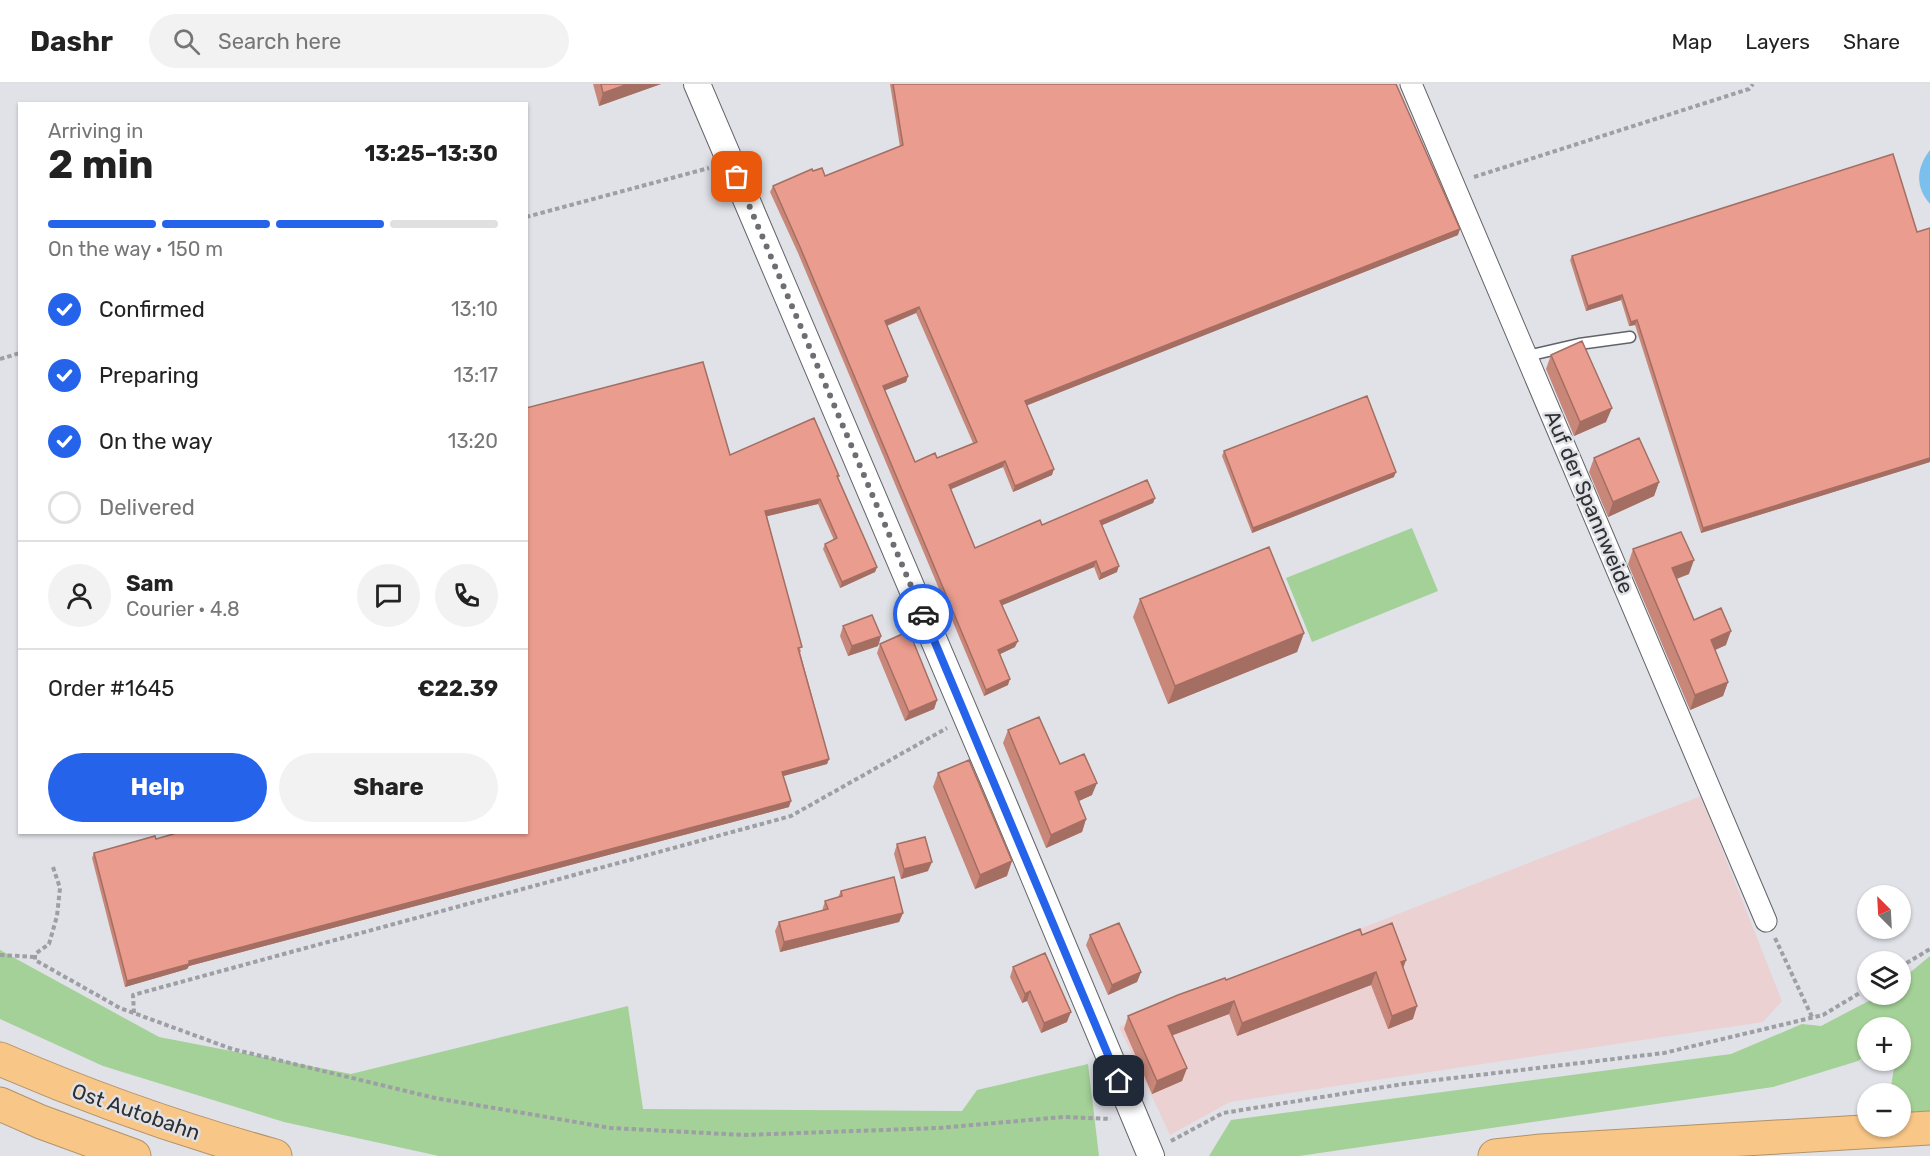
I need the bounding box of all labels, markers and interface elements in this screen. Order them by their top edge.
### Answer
search box [149,14,569,68]
text: Dashr [30,25,113,58]
icon: search [170,25,203,58]
text: Search here [218,28,341,55]
text: Map [1671,29,1712,54]
text: Layers [1745,29,1810,54]
text: Share [1843,29,1900,54]
text: Arriving in [48,119,143,143]
text: 13:25–13:30 [364,140,498,167]
text: 2 min [48,142,154,188]
pin [711,151,762,202]
icon: bag [720,160,753,193]
text: On the way · 150 m [48,237,223,261]
icon: check [48,293,81,326]
text: Confirmed [99,296,205,323]
text: 13:10 [451,297,498,321]
icon: check [48,359,81,392]
text: Preparing [99,362,199,389]
text: 13:17 [453,363,498,387]
street label: Auf der Spannweide [1540,407,1639,597]
icon: check [48,425,81,458]
text: On the way [99,428,213,455]
text: 13:20 [448,429,498,453]
text: Delivered [99,494,195,521]
button: person [48,564,111,627]
button: chat [357,564,420,627]
button: phone [435,564,498,627]
text: Sam [126,570,174,597]
courier [893,584,953,644]
text: Courier · 4.8 [126,597,240,621]
icon: car [907,598,940,631]
text: Order #1645 [48,675,174,702]
text: €22.39 [417,675,498,702]
button: Help [48,753,267,822]
button: Share [279,753,498,822]
north arrow [1857,885,1911,939]
map controls [1857,885,1911,1137]
button: layers [1857,951,1911,1005]
button: + [1857,1017,1911,1071]
pin [1093,1055,1144,1106]
icon: home [1102,1064,1135,1097]
street label: Ost Autobahn [69,1078,204,1145]
button: − [1857,1083,1911,1137]

